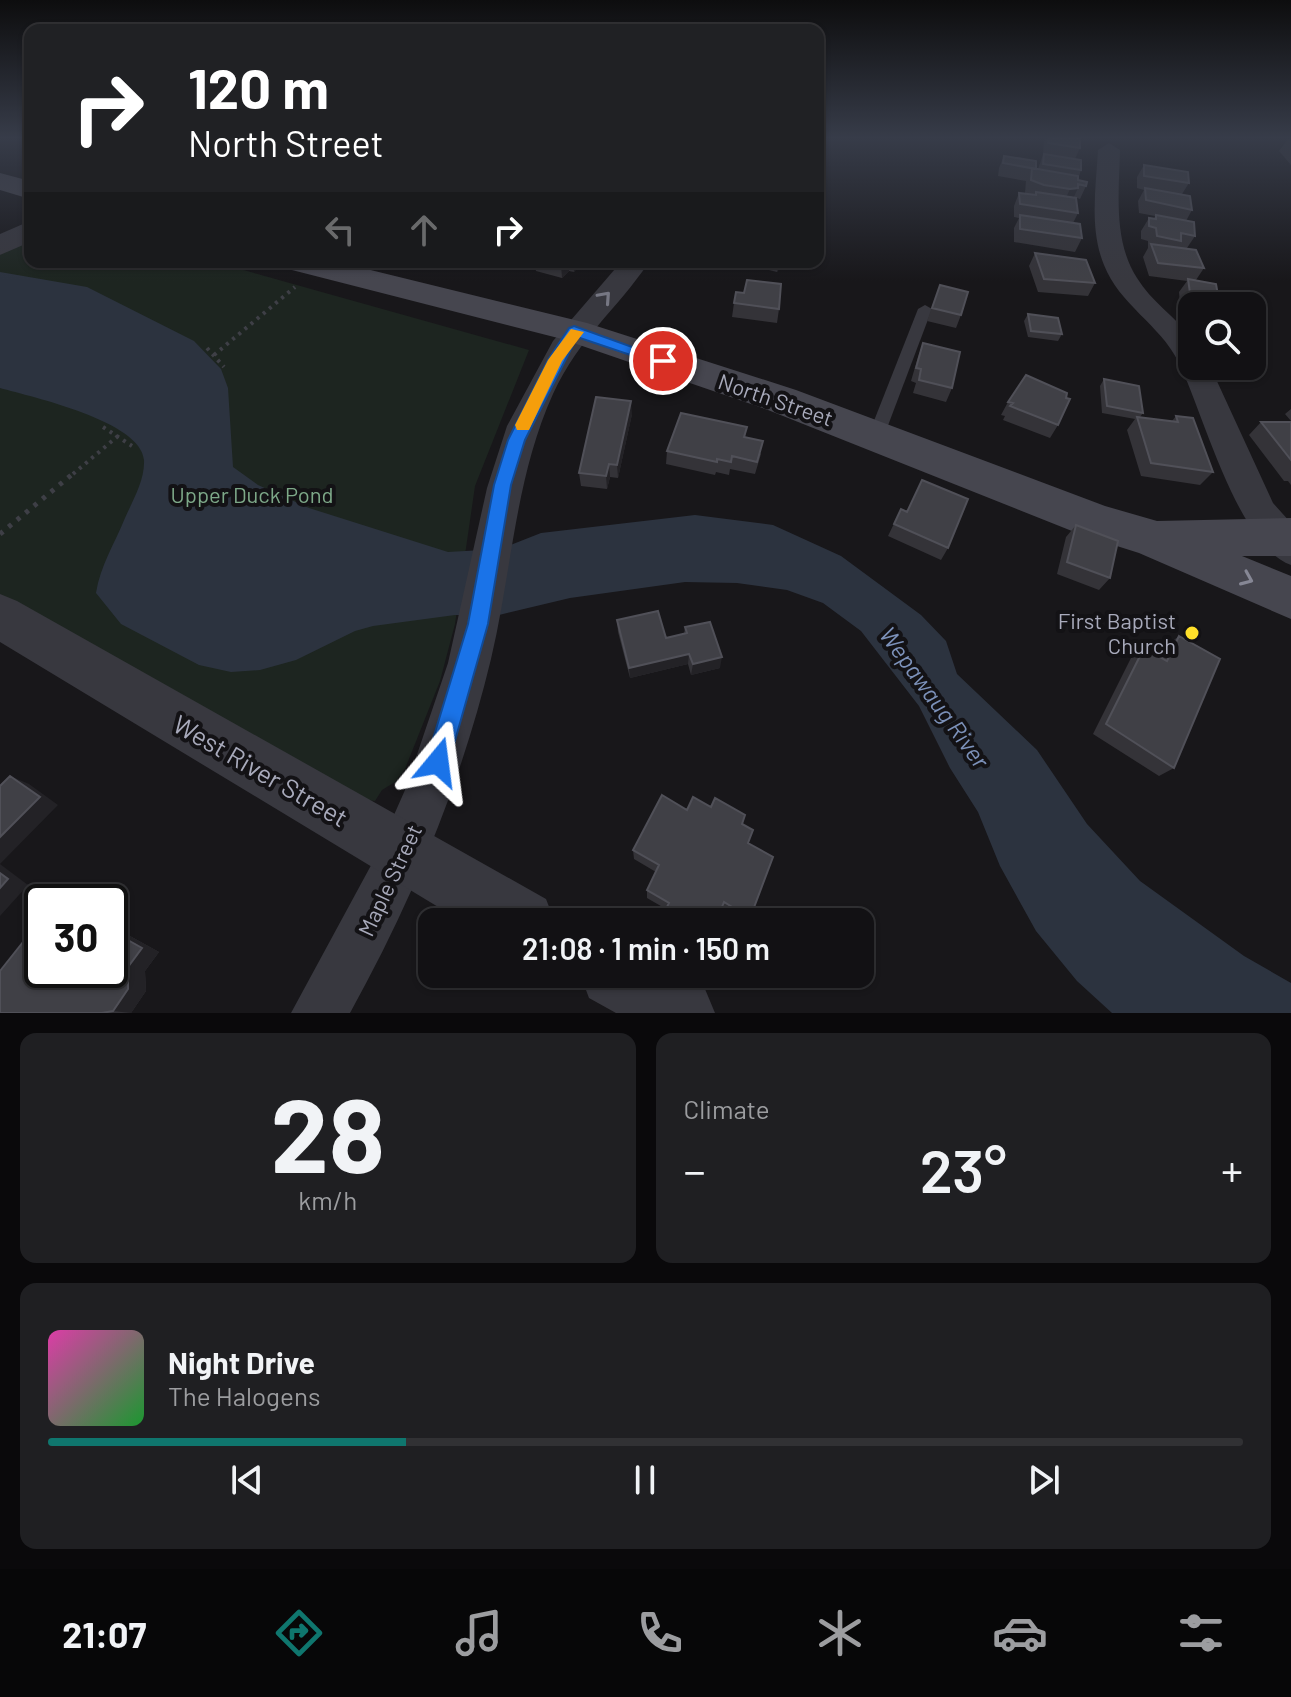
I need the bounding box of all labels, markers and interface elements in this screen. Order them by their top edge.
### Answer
text: 120 m [188,53,329,120]
icon: right [56,56,160,160]
text: North Street [188,121,384,164]
icon: left [318,208,362,252]
icon: ahead [402,208,446,252]
icon: right [486,208,530,252]
one-way arrow [595,291,609,306]
map controls [1178,292,1266,380]
button: search [1178,292,1266,380]
pin [629,327,697,395]
icon: arrive [641,339,685,383]
street label: North Street [715,367,837,431]
park label: Upper Duck Pond [171,481,333,507]
one-way arrow [1239,569,1253,585]
place label: First Baptist Church [1058,607,1176,658]
water label: Wepawaug River [874,621,997,775]
marker: First Baptist Church [1183,624,1201,642]
street label: West River Street [168,708,354,832]
position arrow [396,720,480,804]
street label: Maple Street [352,820,426,940]
speed limit sign: 30 [24,884,128,988]
text: 21:08 · 1 min · 150 m [522,930,770,966]
text: 28 [270,1069,385,1194]
text: Climate [684,1093,770,1124]
text: 23° [920,1133,1007,1205]
text: − [684,1143,706,1196]
text: + [1221,1143,1243,1196]
text: km/h [298,1184,357,1215]
text: Night Drive [168,1344,315,1380]
text: The Halogens [168,1380,320,1411]
icon: previous [225,1458,269,1502]
icon: pause [623,1458,667,1502]
icon: next [1022,1458,1066,1502]
icon: directions [271,1605,327,1661]
icon: music [451,1605,507,1661]
icon: phone [632,1605,688,1661]
icon: climate [812,1605,868,1661]
icon: car [992,1605,1048,1661]
icon: filters [1173,1605,1229,1661]
text: 21:07 [62,1612,146,1655]

